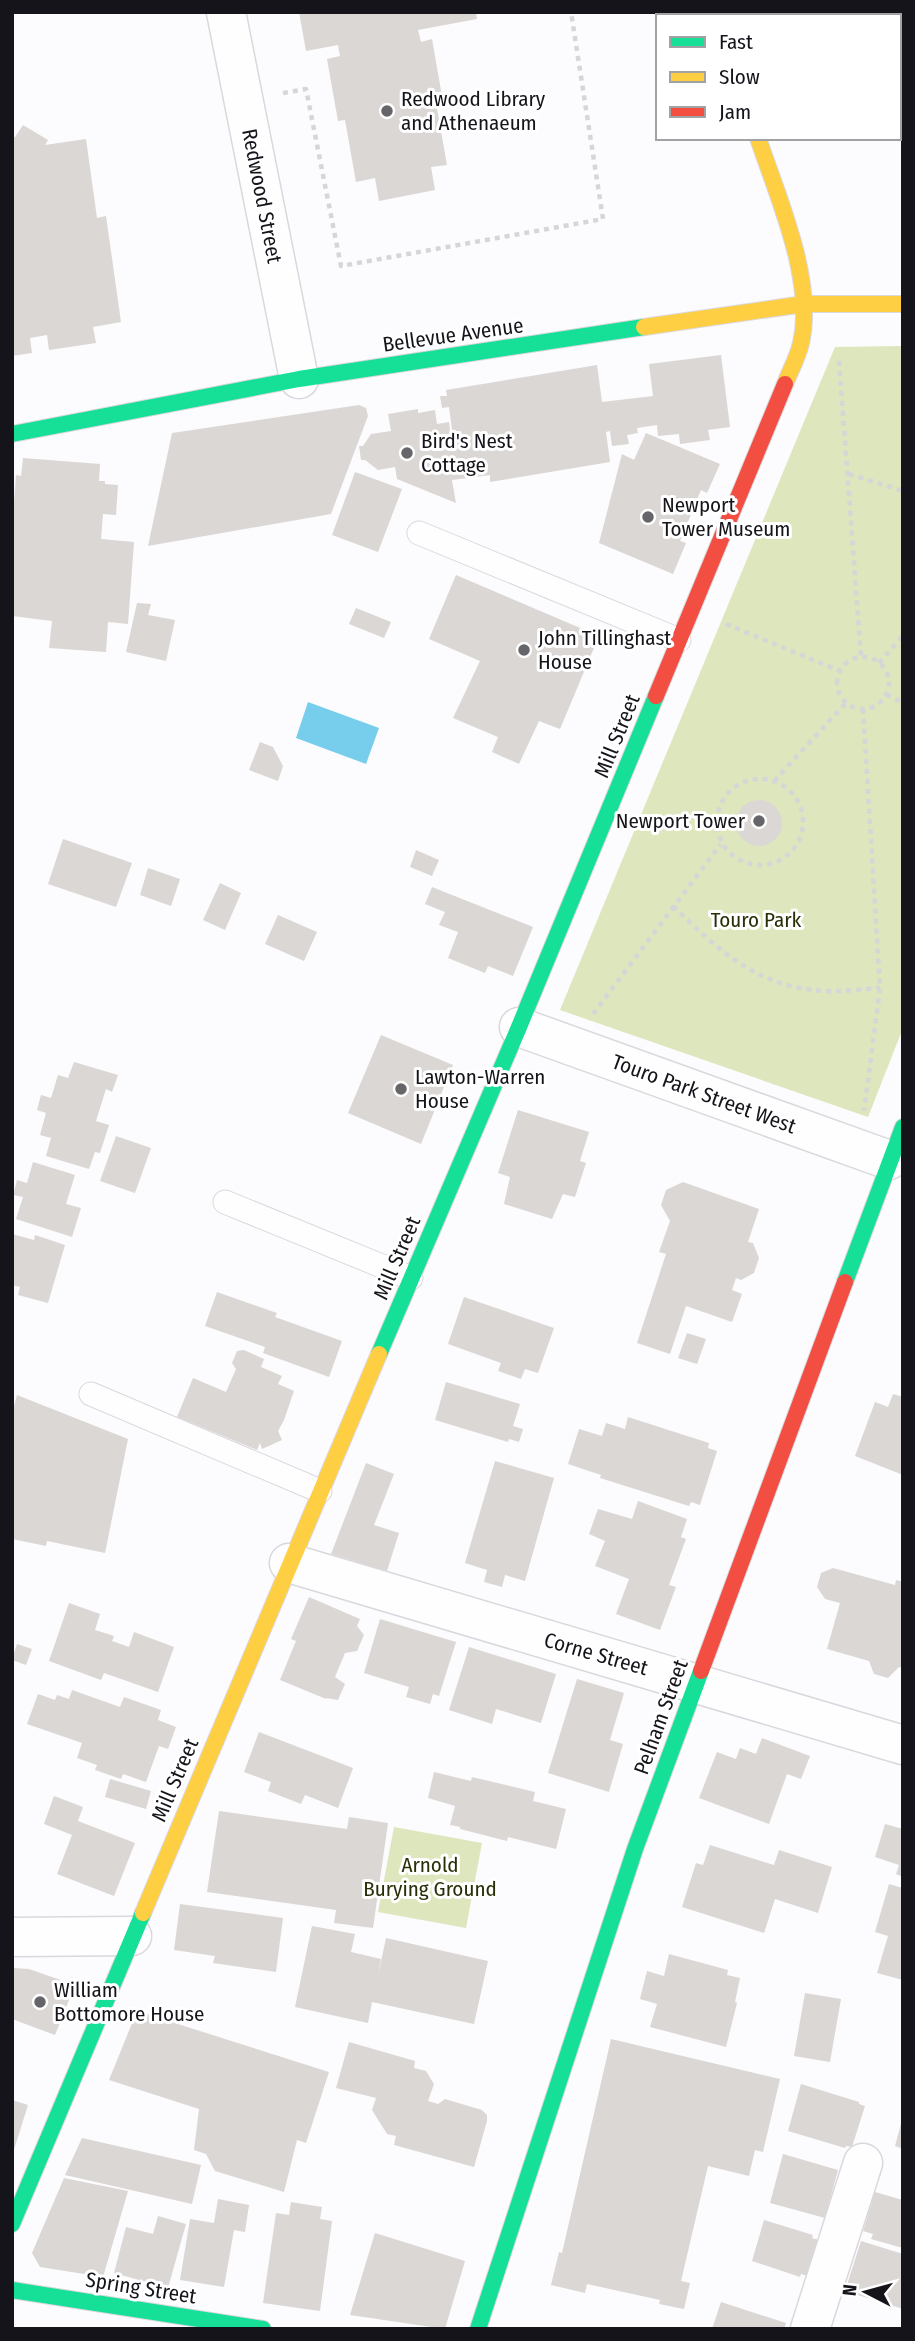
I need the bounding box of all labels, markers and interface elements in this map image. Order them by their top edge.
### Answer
legend [656,14,901,140]
text: Fast [719,29,753,55]
text: Slow [719,64,760,90]
place label: Redwood Library and Athenaeum [401,86,546,136]
text: Jam [719,99,751,125]
marker: Redwood Library and Athenaeum [379,103,395,119]
street label: Redwood Street [236,127,288,266]
street label: Bellevue Avenue [381,312,525,358]
place label: Bird's Nest Cottage [421,428,513,478]
marker: Bird's Nest Cottage [399,445,415,461]
place label: Newport Tower Museum [662,492,790,542]
marker: Newport Tower Museum [640,509,656,525]
place label: John Tillinghast House [538,625,671,675]
marker: John Tillinghast House [516,642,532,658]
street label: Mill Street [588,690,646,782]
place label: Newport Tower [616,808,746,834]
marker: Newport Tower [751,813,767,829]
park label: Touro Park [711,907,802,933]
street label: Touro Park Street West [608,1049,800,1139]
place label: Lawton-Warren House [415,1064,545,1114]
marker: Lawton-Warren House [393,1081,409,1097]
street label: Mill Street [368,1212,426,1304]
street label: Corne Street [541,1627,651,1681]
street label: Pelham Street [628,1656,694,1778]
street label: Mill Street [146,1734,204,1826]
park label: Arnold Burying Ground [363,1852,497,1902]
place label: William Bottomore House [54,1977,204,2027]
marker: William Bottomore House [32,1994,48,2010]
north arrow [831,2257,901,2327]
street label: Spring Street [84,2266,198,2310]
text: N [838,2283,862,2297]

